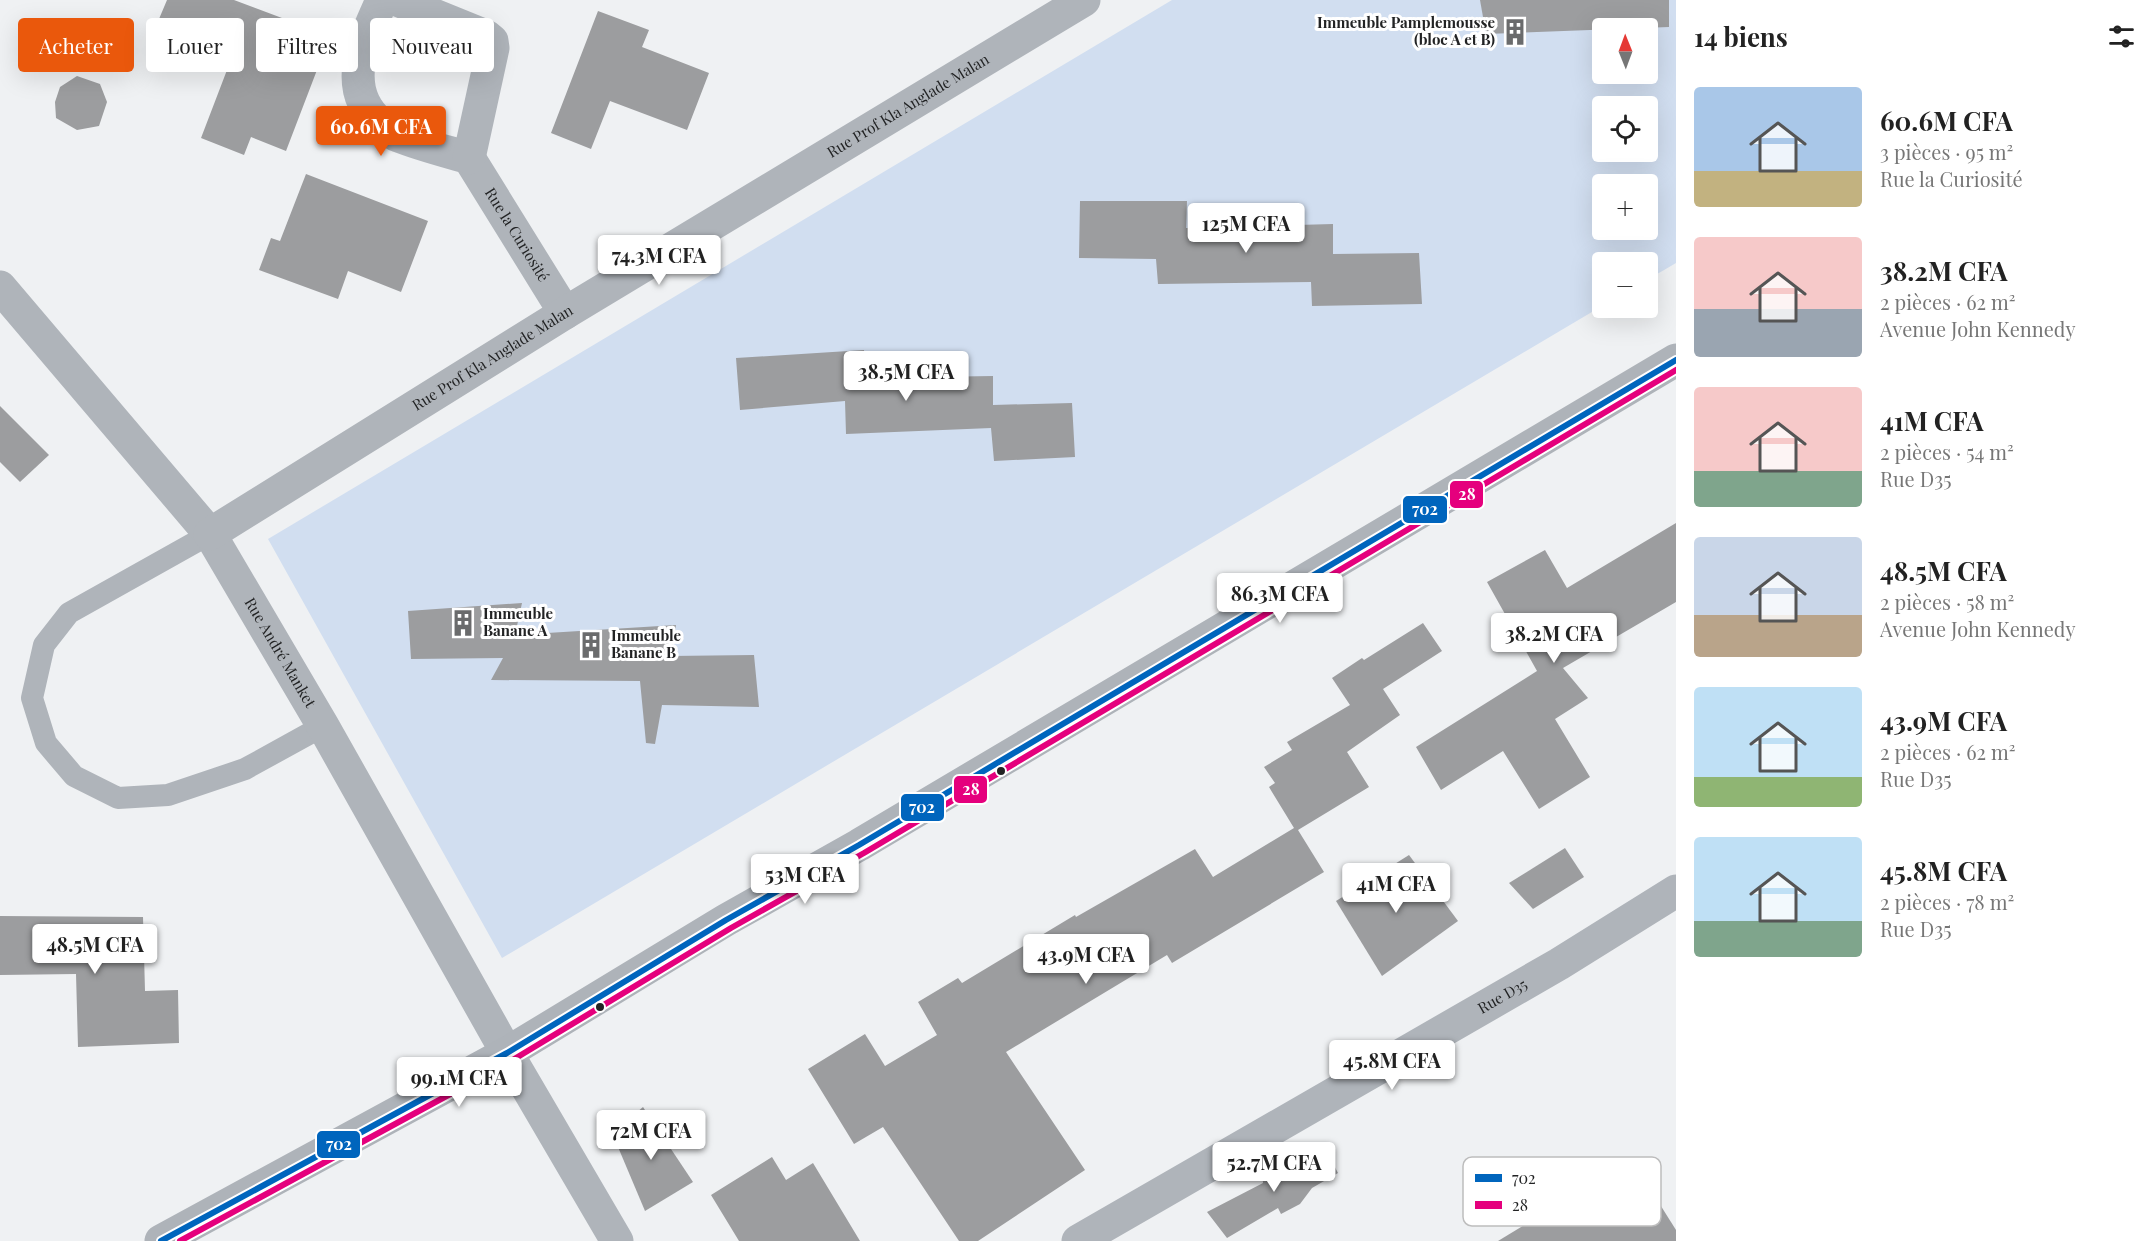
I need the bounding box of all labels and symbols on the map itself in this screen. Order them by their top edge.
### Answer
place label: Immeuble Pamplemousse (bloc A et B) [1317,12,1495,49]
building icon: Immeuble Pamplemousse (bloc A et B) [1500,17,1530,47]
north arrow [1592,18,1658,84]
street label: Rue Prof Kla Anglade Malan [823,49,992,162]
pin: 60.6M CFA [312,106,450,157]
street label: Rue la Curiosité [481,184,554,285]
pin: 125M CFA [1184,203,1308,254]
pin: 74.3M CFA [590,235,728,286]
street label: Rue Prof Kla Anglade Malan [408,300,576,415]
pin: 38.5M CFA [837,351,975,402]
line badge: 28 [1449,480,1484,509]
text: 28 [1458,483,1476,504]
line badge: 702 [1402,495,1448,524]
text: 702 [1412,498,1438,519]
pin: 86.3M CFA [1211,573,1349,624]
street label: Rue André Manket [241,594,321,711]
place label: Immeuble Banane A [483,603,554,640]
building icon: Immeuble Banane A [448,608,478,638]
pin: 38.2M CFA [1485,613,1623,664]
place label: Immeuble Banane B [611,625,682,662]
building icon: Immeuble Banane B [576,630,606,660]
unlabelled marker [995,765,1007,777]
line badge: 28 [953,775,988,804]
text: 28 [962,778,980,799]
line badge: 702 [900,793,945,822]
text: 702 [909,796,935,817]
pin: 53M CFA [750,854,860,905]
pin: 41M CFA [1341,863,1451,914]
pin: 48.5M CFA [26,924,164,975]
pin: 43.9M CFA [1017,934,1155,985]
street label: Rue D35 [1474,974,1530,1018]
unlabelled marker [594,1001,606,1013]
pin: 45.8M CFA [1323,1040,1461,1091]
pin: 99.1M CFA [390,1057,528,1108]
pin: 72M CFA [596,1110,706,1161]
line badge: 702 [316,1130,361,1159]
text: 702 [326,1133,352,1154]
pin: 52.7M CFA [1205,1142,1343,1193]
legend [1463,1157,1661,1226]
text: 702 [1512,1167,1536,1188]
text: 28 [1512,1194,1528,1215]

